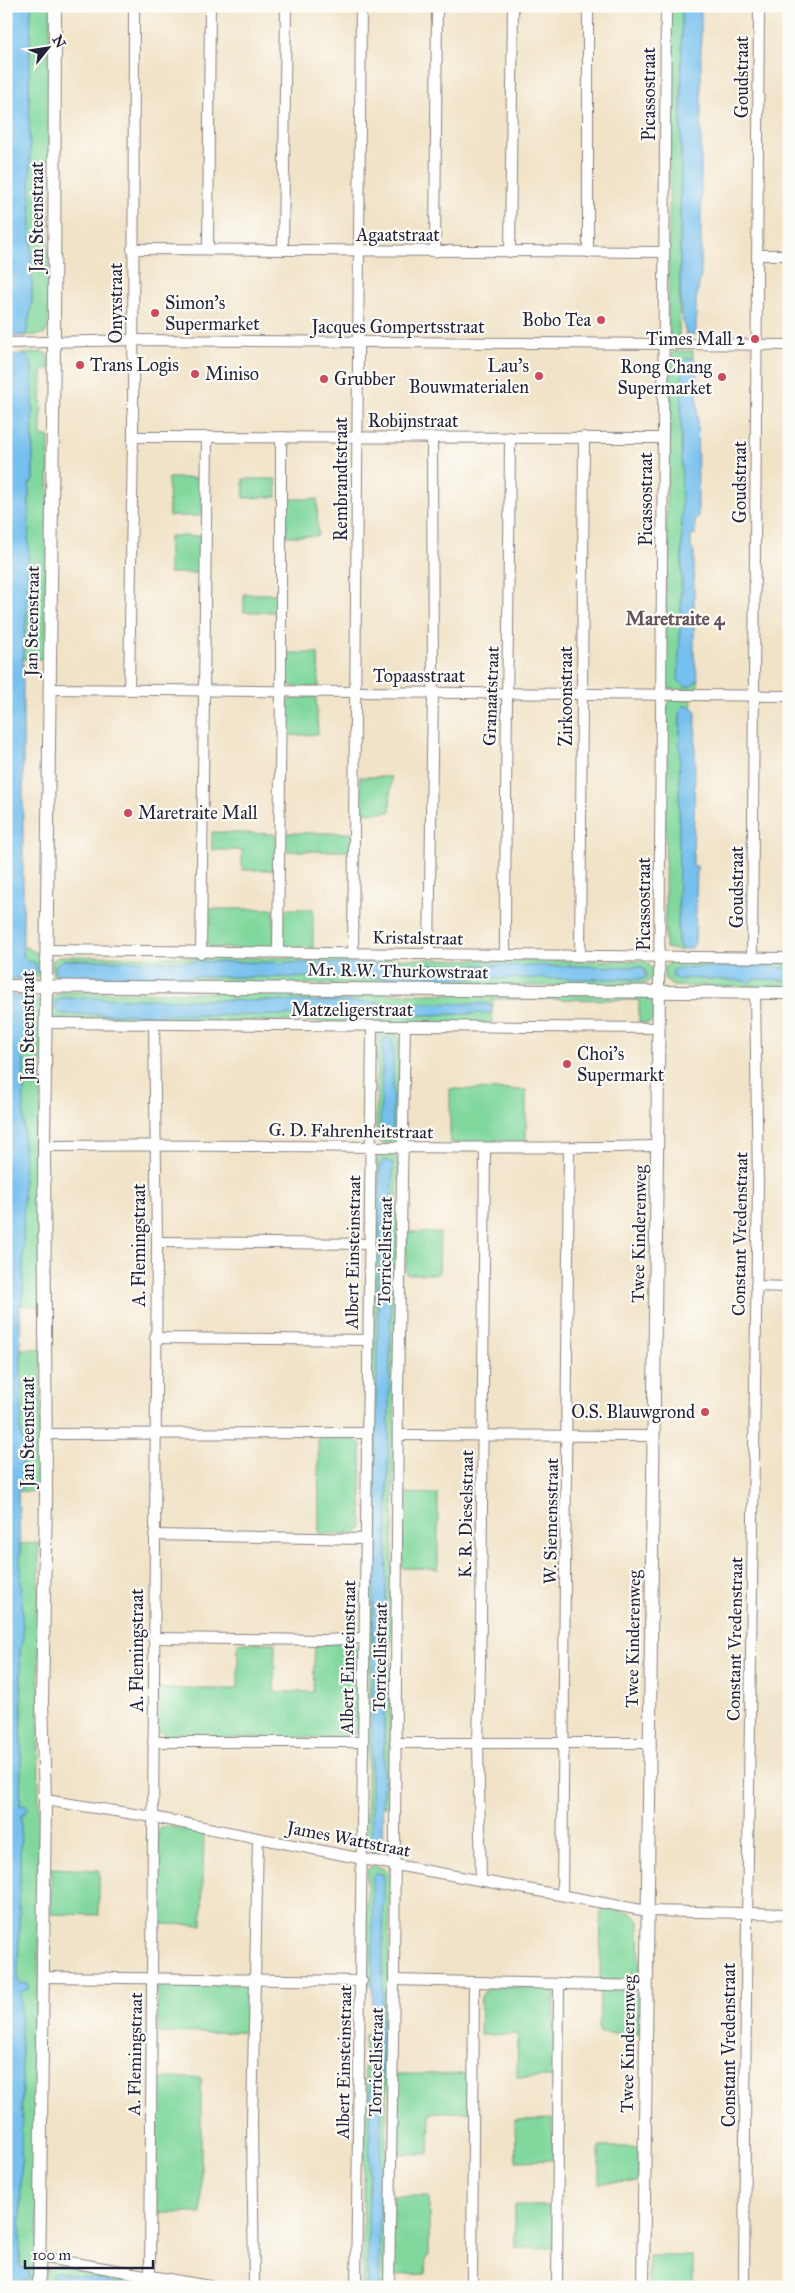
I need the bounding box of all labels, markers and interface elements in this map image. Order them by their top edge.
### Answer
north arrow [22,22,72,72]
text: N [48,32,69,51]
street label: Goudstraat [731,35,753,118]
street label: Picassostraat [638,46,660,141]
street label: Jan Steenstraat [26,161,49,274]
street label: Agaatstraat [355,224,440,247]
street label: Onyxstraat [105,262,127,343]
place label: Simon's Supermarket [165,292,260,335]
marker: Simon's Supermarket [149,307,161,319]
place label: Bobo Tea [522,309,591,331]
marker: Bobo Tea [595,314,607,326]
street label: Jacques Gompertsstraat [309,316,485,339]
place label: Times Mall 2 [646,328,745,350]
marker: Times Mall 2 [749,333,761,345]
place label: Trans Logis [90,354,179,377]
place label: Lau's Bouwmaterialen [409,355,529,398]
place label: Rong Chang Supermarket [617,356,713,399]
marker: Trans Logis [74,359,86,371]
place label: Miniso [205,363,259,385]
marker: Miniso [189,368,201,380]
place label: Grubber [334,368,396,390]
marker: Lau's Bouwmaterialen [533,370,545,382]
marker: Rong Chang Supermarket [716,371,728,383]
marker: Grubber [318,373,330,385]
street label: Robijnstraat [368,410,459,432]
street label: Rembrandtstraat [330,416,352,541]
street label: Goudstraat [729,440,751,523]
street label: Picassostraat [635,451,657,546]
street label: Jan Steenstraat [20,565,45,679]
district label: Maretraite 4 [626,607,726,631]
street label: Granaatstraat [478,645,504,746]
street label: Zirkoonstraat [555,645,577,746]
street label: Topaasstraat [373,665,466,687]
place label: Maretraite Mall [138,802,258,824]
marker: Maretraite Mall [122,807,134,819]
street label: Goudstraat [726,845,748,928]
street label: Picassostraat [633,856,655,951]
street label: Kristalstraat [372,926,464,950]
street label: Mr. R.W. Thurkowstraat [307,958,489,984]
street label: Jan Steenstraat [17,970,40,1083]
street label: Matzeligerstraat [291,999,414,1022]
place label: Choi's Supermarkt [577,1043,665,1086]
marker: Choi's Supermarkt [561,1058,573,1070]
street label: G. D. Fahrenheitstraat [268,1119,434,1143]
street label: Constant Vredenstraat [728,1151,752,1316]
street label: Twee Kinderenweg [627,1164,652,1303]
street label: Albert Einsteinstraat [341,1174,365,1330]
street label: A. Flemingstraat [128,1183,151,1308]
street label: Torricellistraat [373,1195,397,1306]
street label: Jan Steenstraat [17,1376,40,1489]
place label: O.S. Blauwgrond [571,1401,695,1424]
marker: O.S. Blauwgrond [699,1406,711,1418]
street label: K. R. Dieselstraat [454,1449,478,1578]
street label: W. Siemensstraat [539,1457,563,1584]
street label: Constant Vredenstraat [723,1556,747,1721]
street label: Twee Kinderenweg [621,1569,646,1708]
street label: Albert Einsteinstraat [336,1579,360,1735]
street label: A. Flemingstraat [126,1588,149,1713]
street label: Torricellistraat [368,1601,392,1712]
street label: James Wattstraat [283,1816,413,1863]
street label: Constant Vredenstraat [718,1962,740,2127]
street label: Twee Kinderenweg [616,1974,641,2113]
street label: Albert Einsteinstraat [332,1984,356,2140]
street label: A. Flemingstraat [123,1992,148,2117]
street label: Torricellistraat [364,2006,388,2117]
scale bar [25,2238,152,2270]
text: 100 m [32,2246,72,2264]

